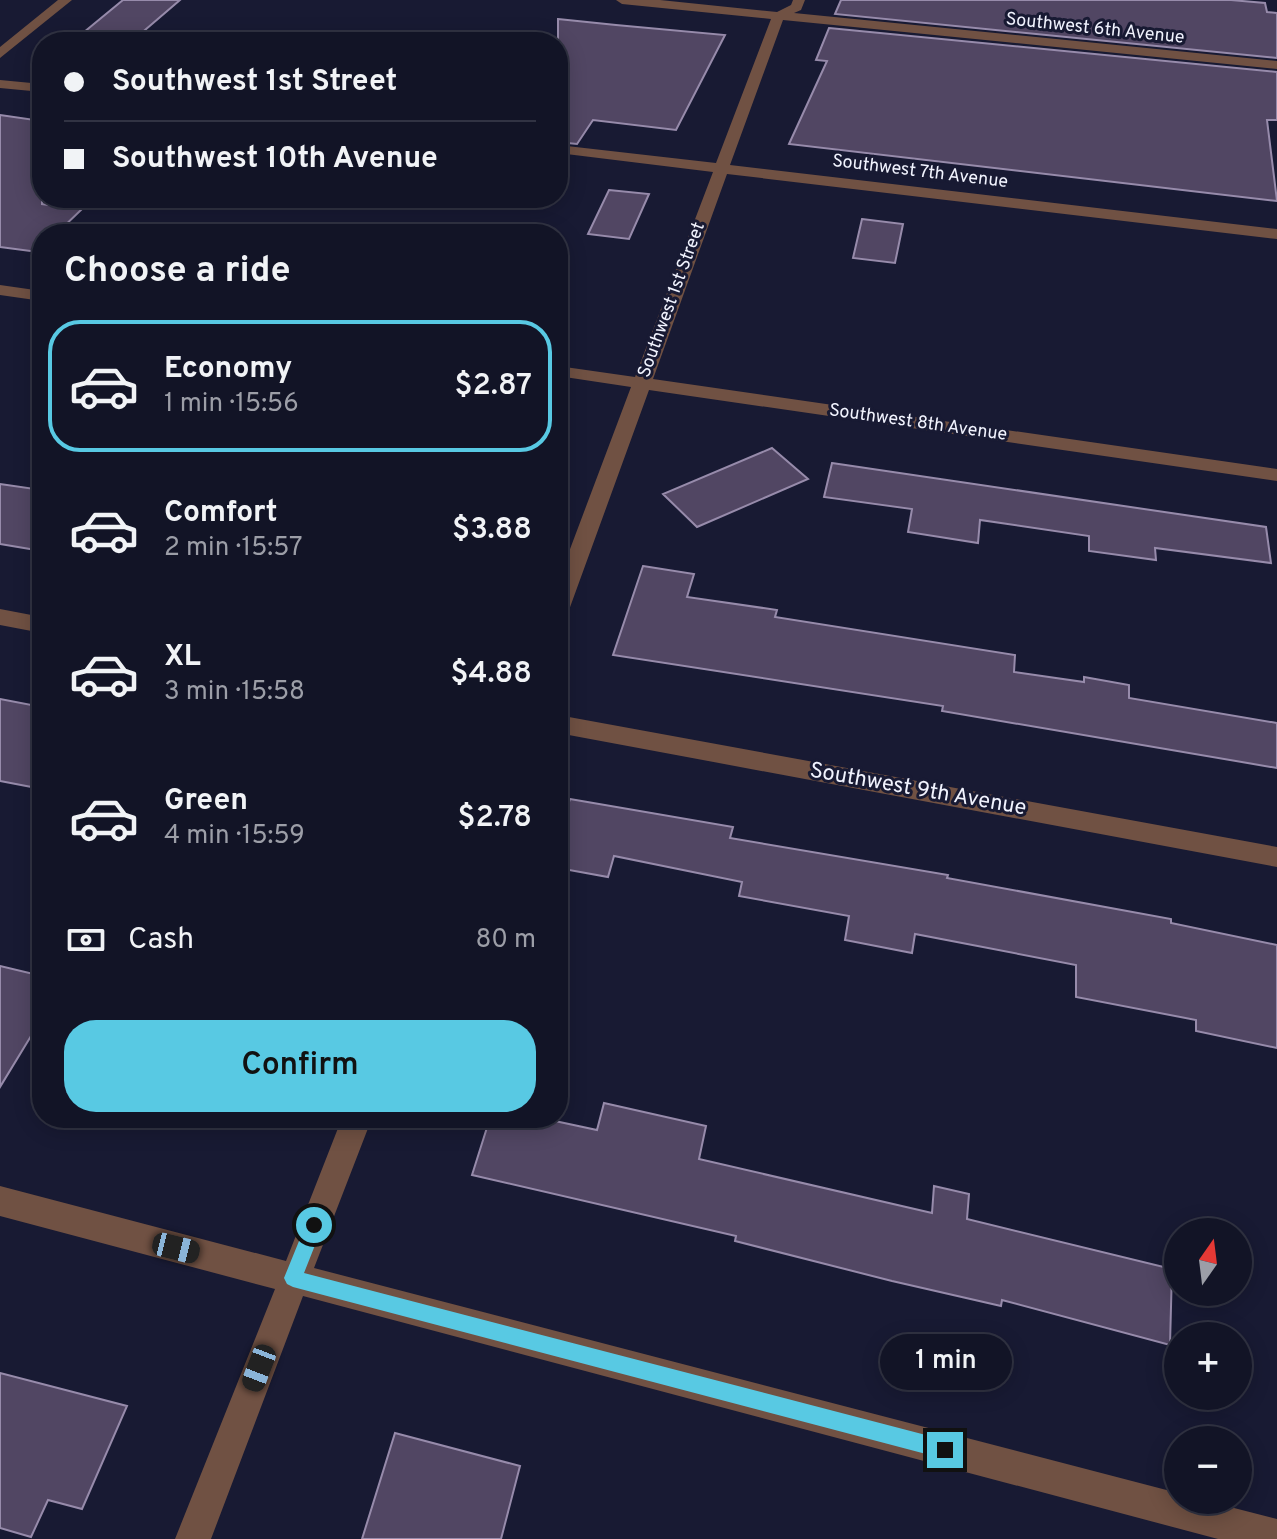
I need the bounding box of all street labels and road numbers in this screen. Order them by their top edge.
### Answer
street label: Southwest 6th Avenue [1005,8,1185,50]
street label: Southwest 7th Avenue [831,150,1009,194]
street label: Southwest 1st Street [633,219,711,381]
street label: Southwest 8th Avenue [828,399,1008,447]
street label: Southwest 9th Avenue [808,758,1028,822]

